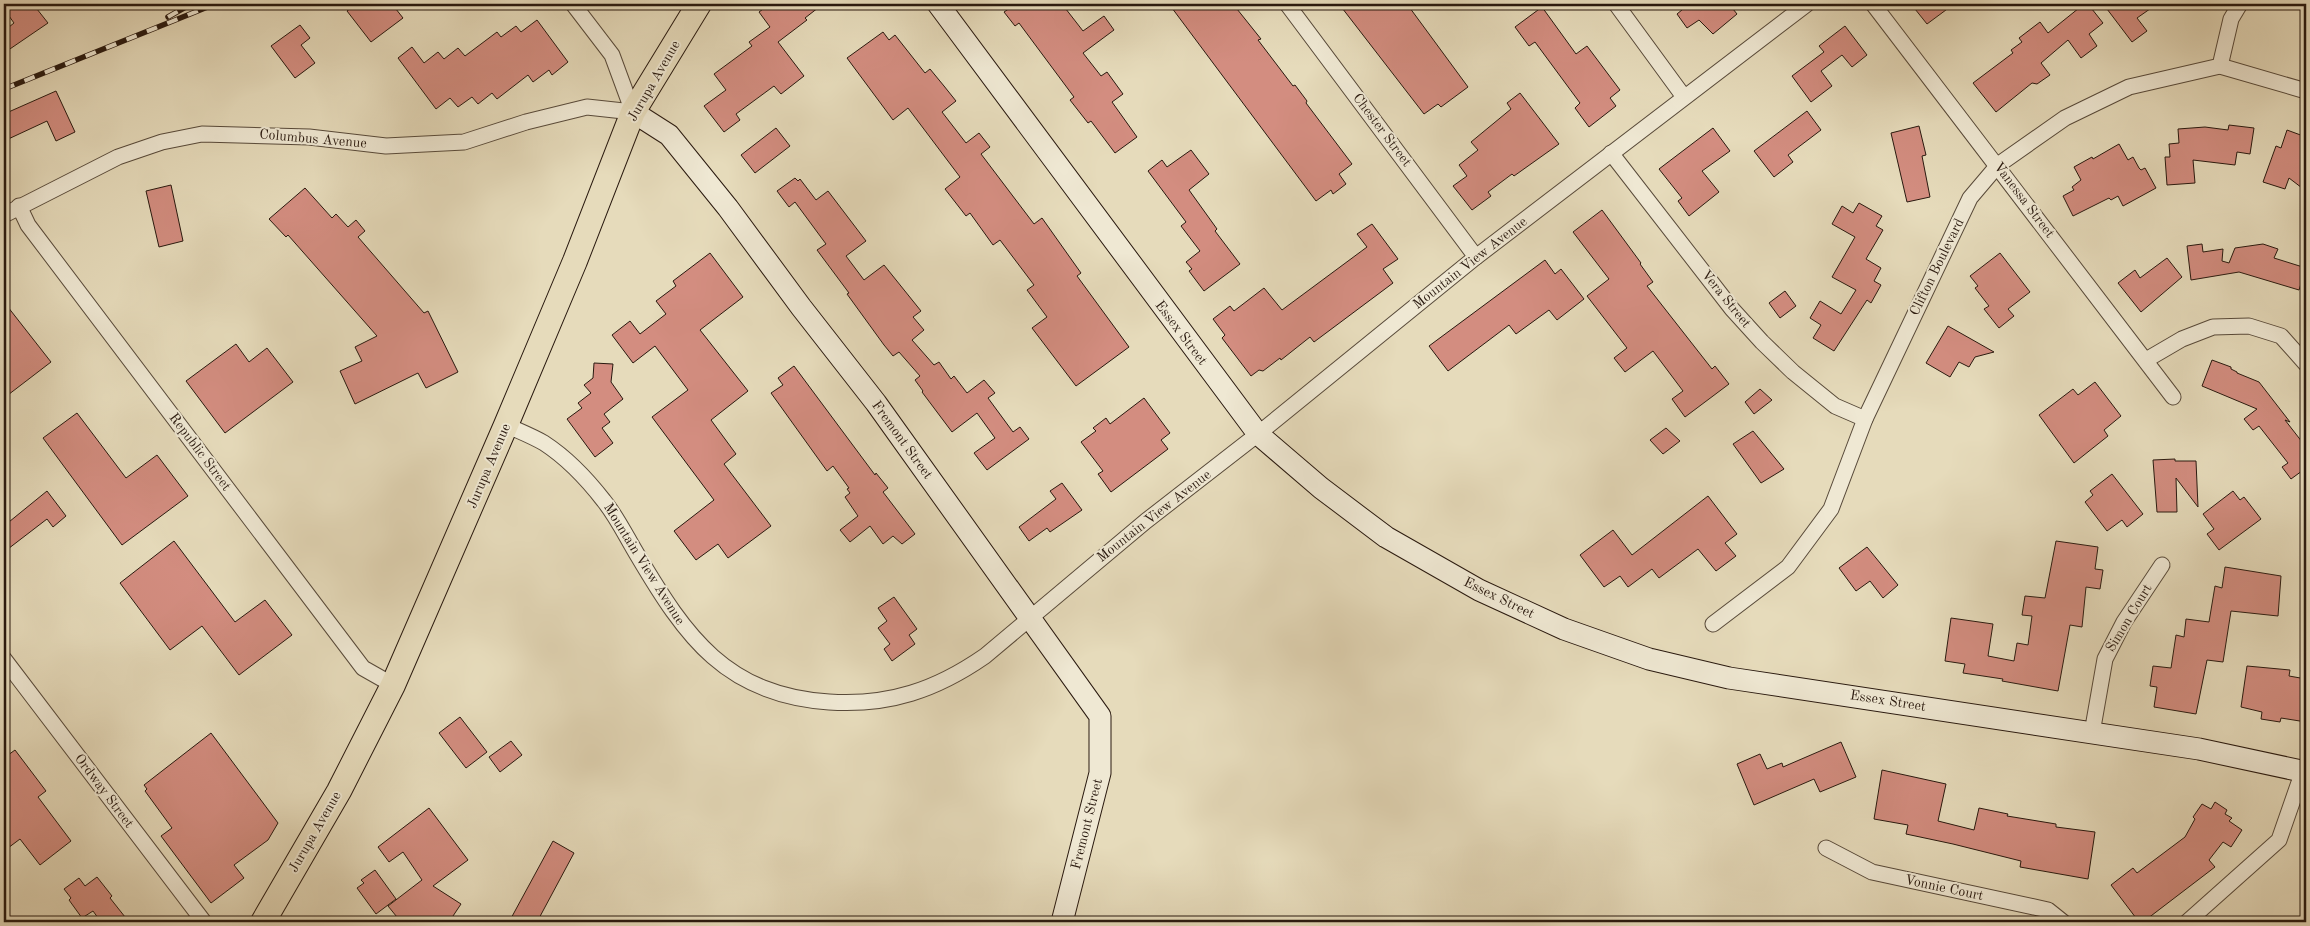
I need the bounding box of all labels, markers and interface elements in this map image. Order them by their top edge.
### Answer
street label: Jurupa Avenue [625,38,683,124]
street label: Chester Street [1350,91,1414,169]
street label: Columbus Avenue [259,127,367,151]
street label: Vanessa Street [1991,160,2057,241]
street label: Mountain View Avenue [1410,214,1530,312]
street label: Clifton Boulevard [1907,216,1967,318]
street label: Vera Street [1699,268,1753,331]
street label: Essex Street [1152,298,1210,368]
street label: Fremont Street [869,398,935,482]
street label: Republic Street [166,411,234,493]
street label: Jurupa Avenue [465,421,513,511]
street label: Mountain View Avenue [1094,467,1214,565]
street label: Mountain View Avenue [601,501,687,627]
street label: Essex Street [1462,575,1537,621]
street label: Simon Court [2103,582,2155,654]
street label: Essex Street [1849,688,1927,714]
street label: Ordway Street [72,751,136,831]
street label: Fremont Street [1069,777,1105,871]
street label: Jurupa Avenue [286,789,344,875]
street label: Vonnie Court [1903,873,1985,903]

